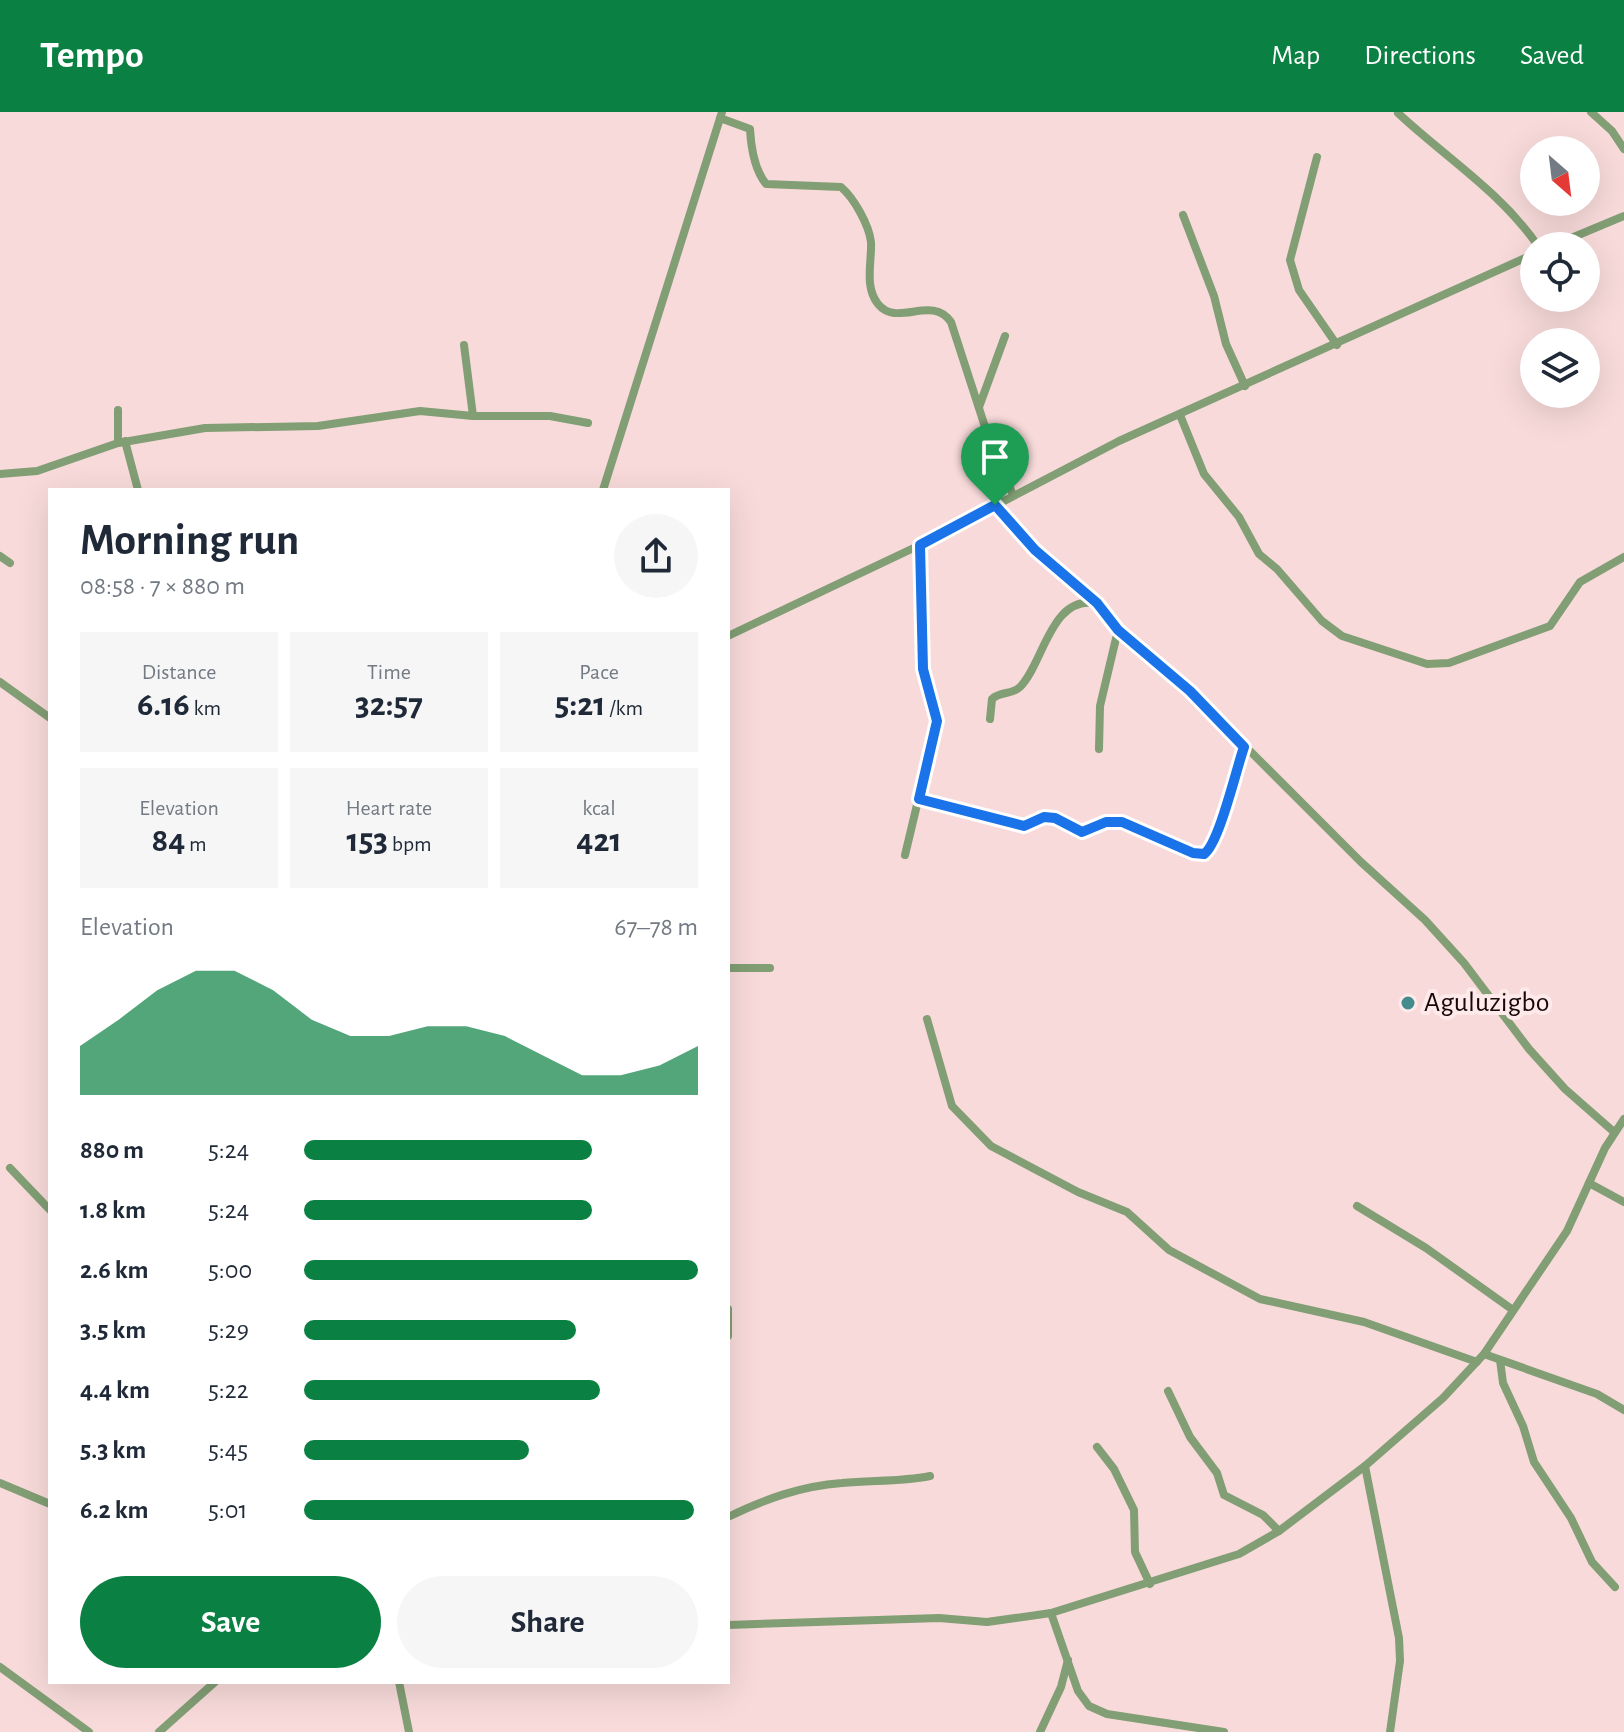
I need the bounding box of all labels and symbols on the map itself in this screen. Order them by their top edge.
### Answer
north arrow [1520,136,1600,216]
pin [961,423,1029,505]
place label: Aguluzigbo [1424,989,1549,1017]
marker: Aguluzigbo [1399,994,1417,1012]

